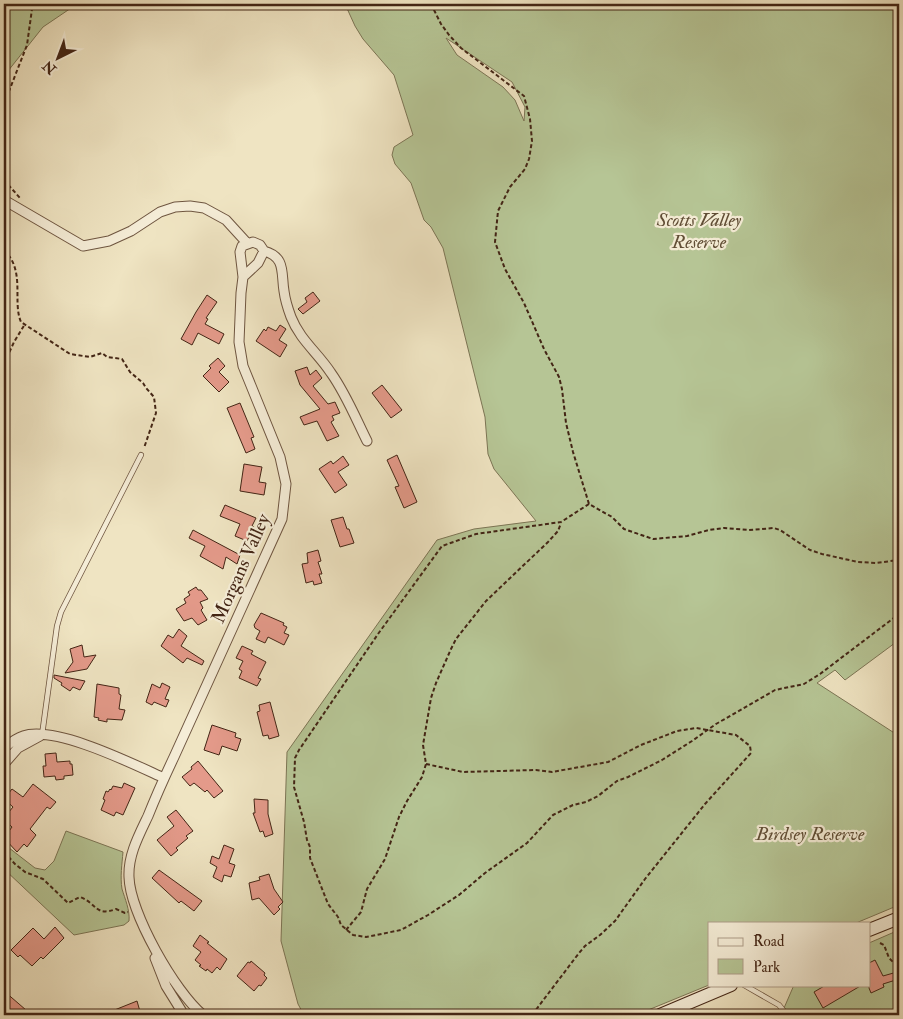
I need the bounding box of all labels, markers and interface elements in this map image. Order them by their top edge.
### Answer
north arrow [32,32,82,82]
text: N [39,56,61,78]
park label: Scotts Valley Reserve [656,208,742,254]
street label: Morgans Valley [206,509,276,627]
park label: Birdsey Reserve [755,822,865,846]
legend [708,922,870,986]
text: Road [753,932,785,951]
text: Park [753,958,780,977]

